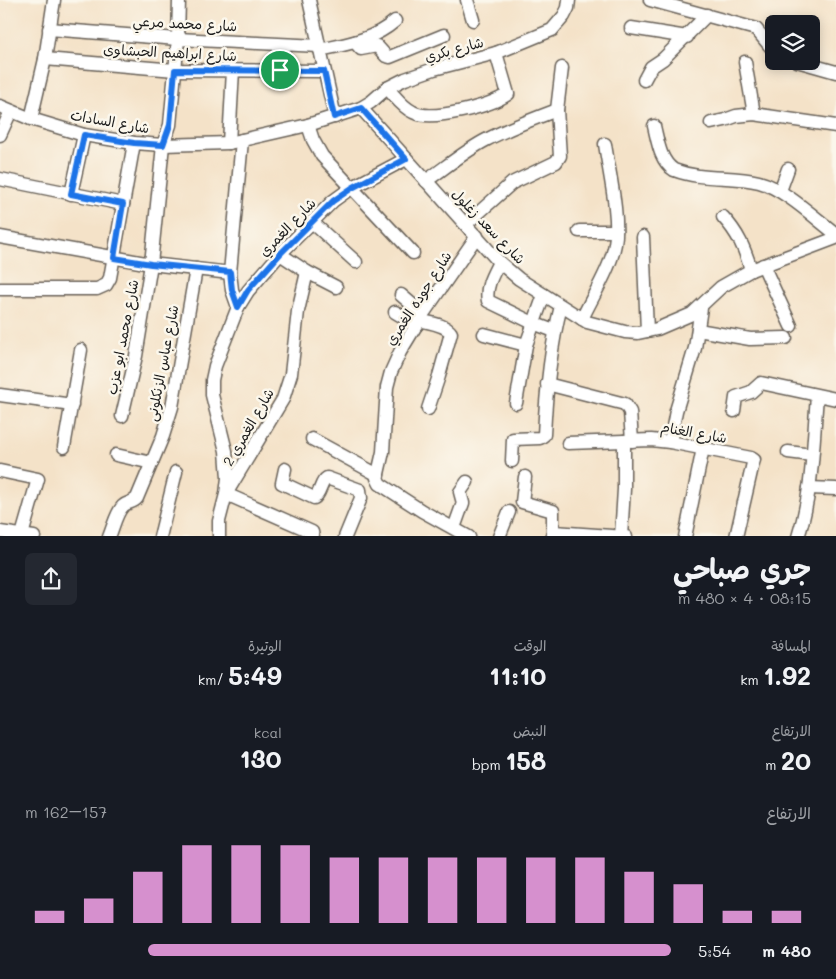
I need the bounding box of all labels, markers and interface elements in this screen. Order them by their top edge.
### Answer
street label: شارع محمد مرعي [132,11,238,39]
map controls [765,15,820,70]
button: layers [765,15,820,70]
street label: شارع بكري [422,32,486,68]
street label: شارع ابراهيم الحبشاوى [103,39,237,67]
pin [259,49,301,91]
icon: arrive [266,56,294,84]
street label: شارع السادات [69,105,151,138]
street label: شارع سعد زغلول [447,184,530,269]
street label: شارع الغمري [254,194,321,262]
street label: شارع جوده الغمري [380,247,457,350]
street label: شارع محمد ابو عزب [102,278,143,396]
street label: شارع عباس الزنكلونى [141,303,184,423]
street label: شارع الغمري 2 [218,385,280,470]
street label: شارع الغنام [659,417,729,450]
text: جري صباحي [673,550,811,586]
button: share [25,553,77,605]
text: 08:15 · 4 × 480 m [678,587,811,608]
text: الوتيرة [248,636,282,655]
text: الوقت [514,636,546,655]
text: المسافة [771,636,811,655]
text: 5:49 [228,659,282,691]
text: 11:10 [489,659,546,691]
text: 1.92 [763,659,811,691]
text: /km [198,670,228,689]
text: km [740,670,763,689]
text: النبض [513,721,546,740]
text: الارتفاع [772,721,811,740]
text: kcal [254,723,282,742]
text: 130 [240,742,282,774]
text: 158 [505,744,546,776]
text: 20 [781,744,811,776]
text: bpm [472,755,505,774]
text: m [765,755,781,774]
text: 157–162 m [25,801,107,822]
text: الارتفاع [766,802,811,823]
text: 5:54 [698,940,731,961]
text: 480 m [762,940,811,961]

